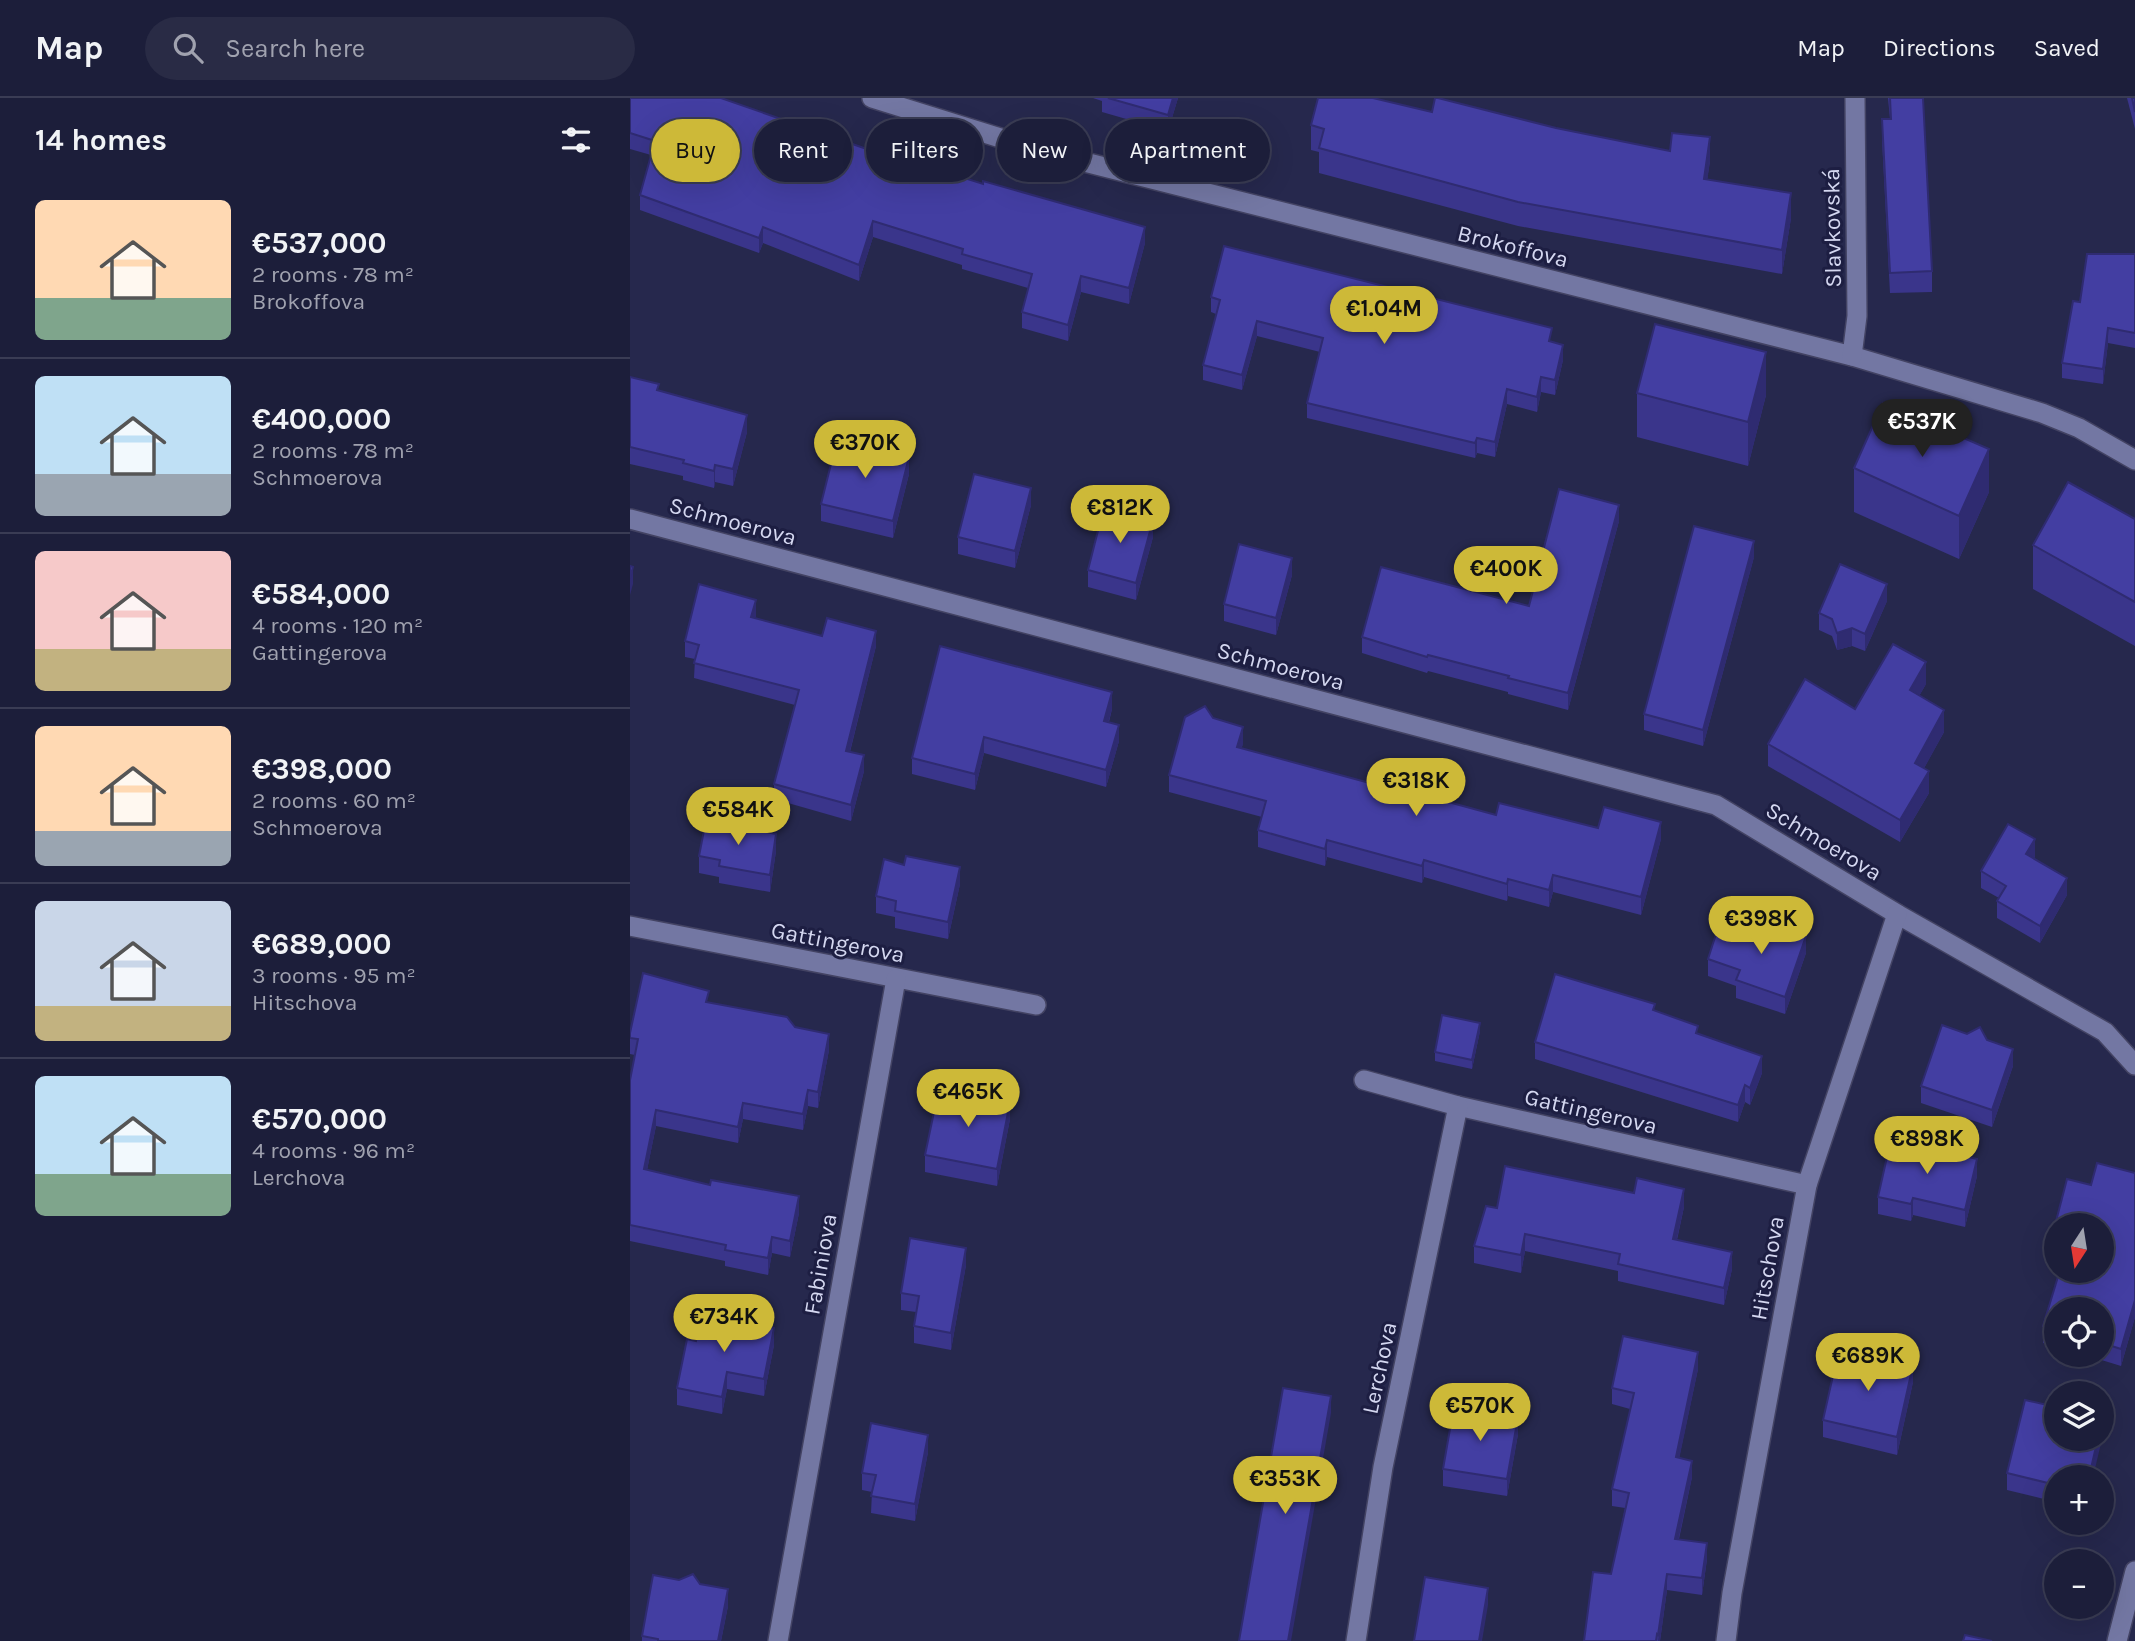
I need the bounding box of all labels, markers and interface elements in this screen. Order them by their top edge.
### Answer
search box [145,17,635,80]
text: Map [35,29,103,67]
icon: search [169,29,207,67]
text: Search here [225,33,365,64]
text: Map [1797,34,1845,62]
text: Directions [1883,34,1996,62]
text: Saved [2034,34,2100,62]
chip: Buy [651,119,740,182]
chip: Rent [754,119,852,182]
chip: Filters [866,119,983,182]
chip: New [997,119,1091,182]
chip: Apartment [1105,119,1270,182]
icon: filters [557,121,595,159]
text: 14 homes [35,122,167,158]
street label: Slavkovská [1818,168,1847,288]
street label: Brokoffova [1455,220,1571,273]
text: €537,000 [252,225,387,261]
icon: home [91,228,175,312]
text: 2 rooms · 78 m² [252,261,414,288]
pin: €1.04M [1327,286,1441,346]
text: Brokoffova [252,288,365,315]
text: €1.04M [1346,295,1422,322]
pin: €537K [1873,400,1971,459]
text: €400,000 [252,401,391,437]
icon: home [91,404,175,488]
text: €537K [1888,408,1956,435]
pin: €370K [816,420,914,480]
text: €370K [830,429,900,456]
text: 2 rooms · 78 m² [252,437,414,464]
text: Schmoerova [252,464,383,491]
pin: €812K [1071,486,1169,545]
street label: Schmoerova [666,492,799,551]
text: €812K [1087,494,1153,521]
pin: €400K [1457,546,1555,606]
text: €400K [1470,555,1542,582]
text: €584,000 [252,576,390,612]
icon: home [91,579,175,663]
text: 4 rooms · 120 m² [252,612,423,639]
street label: Schmoerova [1214,637,1347,696]
text: Gattingerova [252,639,387,666]
text: €398,000 [252,751,392,787]
icon: home [91,754,175,838]
pin: €318K [1367,758,1465,818]
text: €318K [1383,767,1450,794]
text: 2 rooms · 60 m² [252,787,416,814]
pin: €584K [689,788,787,847]
text: €584K [702,796,774,823]
street label: Schmoerova [1761,796,1887,887]
text: Schmoerova [252,814,383,841]
pin: €398K [1712,896,1810,956]
text: €398K [1725,905,1797,932]
street label: Gattingerova [769,916,907,969]
text: €689,000 [252,926,391,962]
icon: home [91,929,175,1013]
text: 3 rooms · 95 m² [252,962,416,989]
text: Hitschova [252,989,358,1016]
pin: €465K [919,1070,1017,1129]
text: €465K [933,1078,1003,1105]
street label: Gattingerova [1522,1083,1660,1140]
text: €570,000 [252,1101,387,1137]
icon: home [91,1104,175,1188]
pin: €898K [1878,1116,1976,1176]
text: €898K [1890,1125,1964,1152]
text: 4 rooms · 96 m² [252,1137,415,1164]
text: Lerchova [252,1164,345,1191]
street label: Fabiniova [798,1211,843,1317]
north arrow [2044,1213,2114,1283]
map controls [2044,1213,2114,1619]
street label: Hitschova [1745,1214,1790,1322]
pin: €734K [675,1294,773,1354]
button: locate [2044,1297,2114,1367]
text: €734K [689,1303,759,1330]
street label: Lerchova [1357,1320,1402,1417]
pin: €689K [1819,1334,1917,1393]
text: €689K [1832,1342,1904,1369]
button: layers [2044,1381,2114,1451]
pin: €570K [1431,1384,1529,1443]
text: €570K [1446,1392,1515,1419]
pin: €353K [1236,1456,1334,1516]
text: €353K [1249,1465,1321,1492]
button: + [2044,1465,2114,1535]
button: − [2044,1549,2114,1619]

